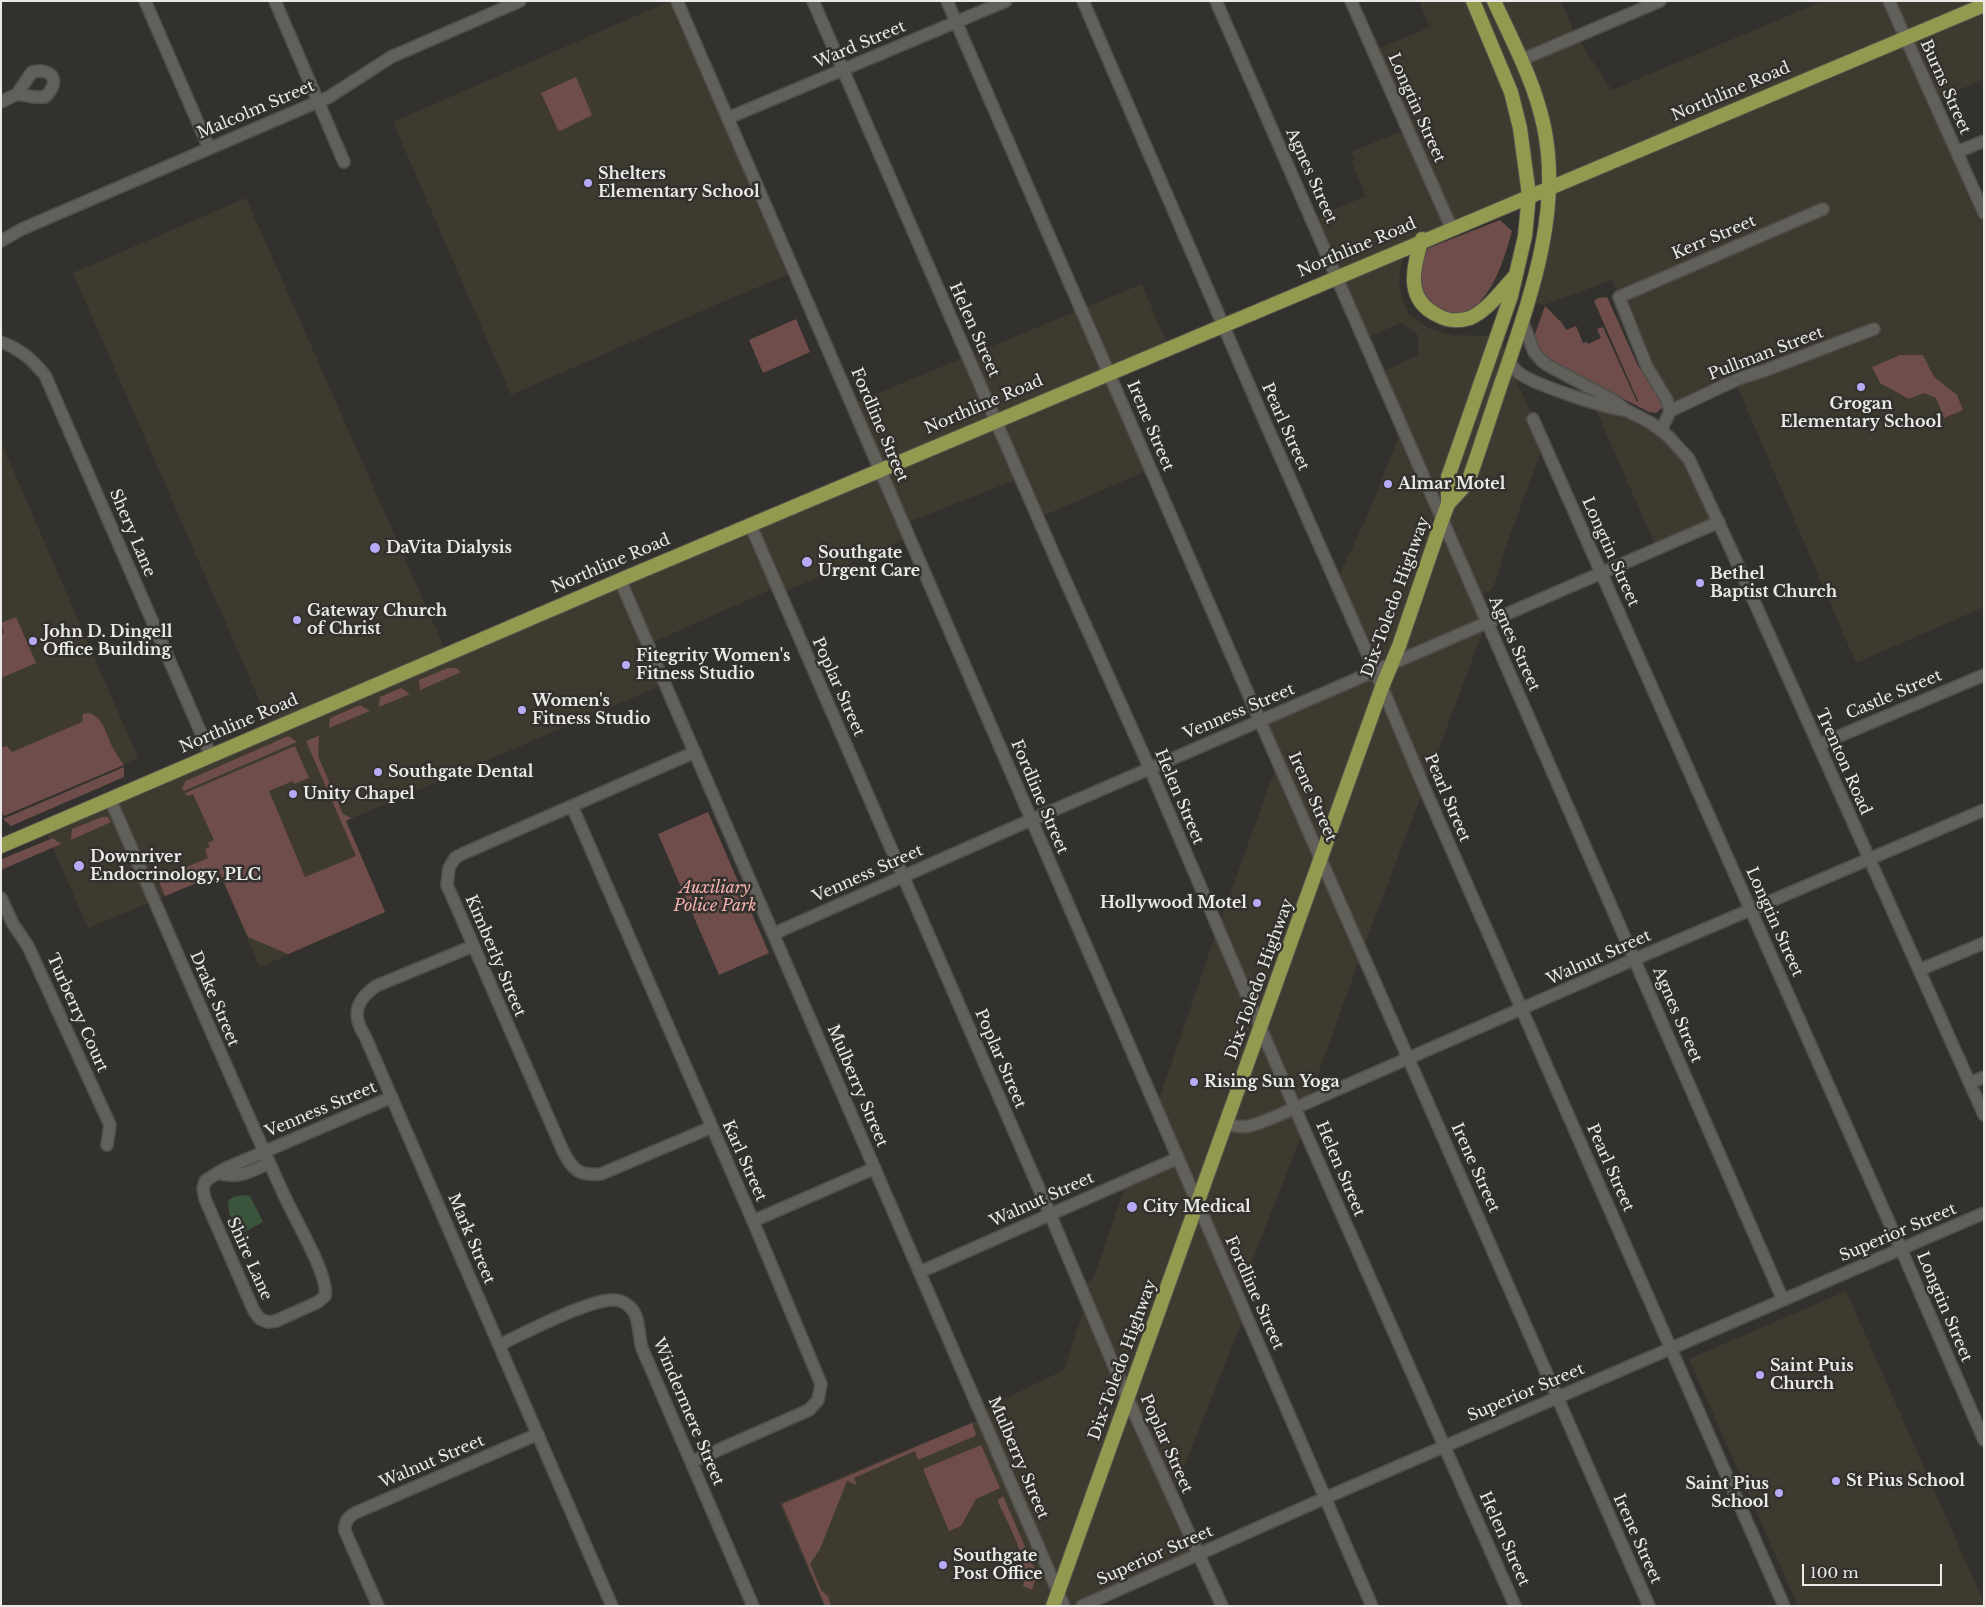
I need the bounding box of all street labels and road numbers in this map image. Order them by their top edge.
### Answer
street label: Ward Street [811,17,909,73]
street label: Burns Street [1916,37,1974,137]
street label: Longtin Street [1383,50,1449,166]
street label: Northline Road [1669,58,1793,126]
street label: Malcolm Street [194,77,318,143]
street label: Agnes Street [1281,125,1341,227]
street label: Kerr Street [1669,212,1759,264]
street label: Northline Road [1295,214,1419,282]
street label: Helen Street [945,280,1003,380]
street label: Pullman Street [1706,323,1826,385]
street label: Fordline Street [846,365,912,485]
street label: Northline Road [922,371,1046,439]
street label: Irene Street [1122,378,1178,474]
street label: Pearl Street [1257,380,1313,474]
street label: Shery Lane [105,486,159,580]
street label: Longtin Street [1577,494,1643,610]
street label: Dix-Toledo Highway [1358,514,1434,680]
street label: Northline Road [549,530,673,598]
street label: Agnes Street [1484,593,1544,695]
street label: Poplar Street [808,635,868,739]
street label: Castle Street [1843,666,1945,724]
street label: Venness Street [1181,680,1297,744]
street label: Northline Road [177,690,301,758]
street label: Trenton Road [1811,706,1875,818]
street label: Fordline Street [1006,737,1072,857]
street label: Helen Street [1150,746,1208,848]
street label: Irene Street [1284,749,1340,845]
street label: Pearl Street [1420,751,1474,845]
street label: Venness Street [810,841,926,907]
street label: Longtin Street [1741,864,1807,980]
street label: Kimberly Street [461,892,529,1020]
street label: Dix-Toledo Highway [1222,896,1298,1062]
street label: Walnut Street [1544,926,1654,990]
street label: Drake Street [185,948,243,1050]
street label: Turberry Court [42,951,112,1075]
street label: Agnes Street [1648,964,1706,1066]
street label: Poplar Street [970,1006,1030,1112]
street label: Mulberry Street [823,1022,891,1150]
street label: Venness Street [263,1078,379,1142]
street label: Karl Street [718,1117,770,1205]
street label: Helen Street [1311,1118,1369,1220]
street label: Irene Street [1447,1120,1503,1216]
street label: Pearl Street [1582,1121,1638,1215]
street label: Walnut Street [987,1168,1097,1232]
street label: Mark Street [443,1191,499,1287]
street label: Superior Street [1837,1200,1959,1266]
street label: Shire Lane [222,1215,276,1303]
street label: Fordline Street [1220,1233,1288,1353]
street label: Longtin Street [1912,1249,1976,1365]
street label: Dix-Toledo Highway [1085,1277,1161,1443]
street label: Windermere Street [648,1335,728,1489]
street label: Superior Street [1465,1360,1587,1426]
street label: Poplar Street [1136,1392,1196,1496]
street label: Mulberry Street [984,1394,1052,1522]
street label: Walnut Street [377,1431,487,1493]
street label: Helen Street [1475,1489,1533,1589]
street label: Irene Street [1609,1491,1665,1587]
street label: Superior Street [1094,1522,1216,1590]

